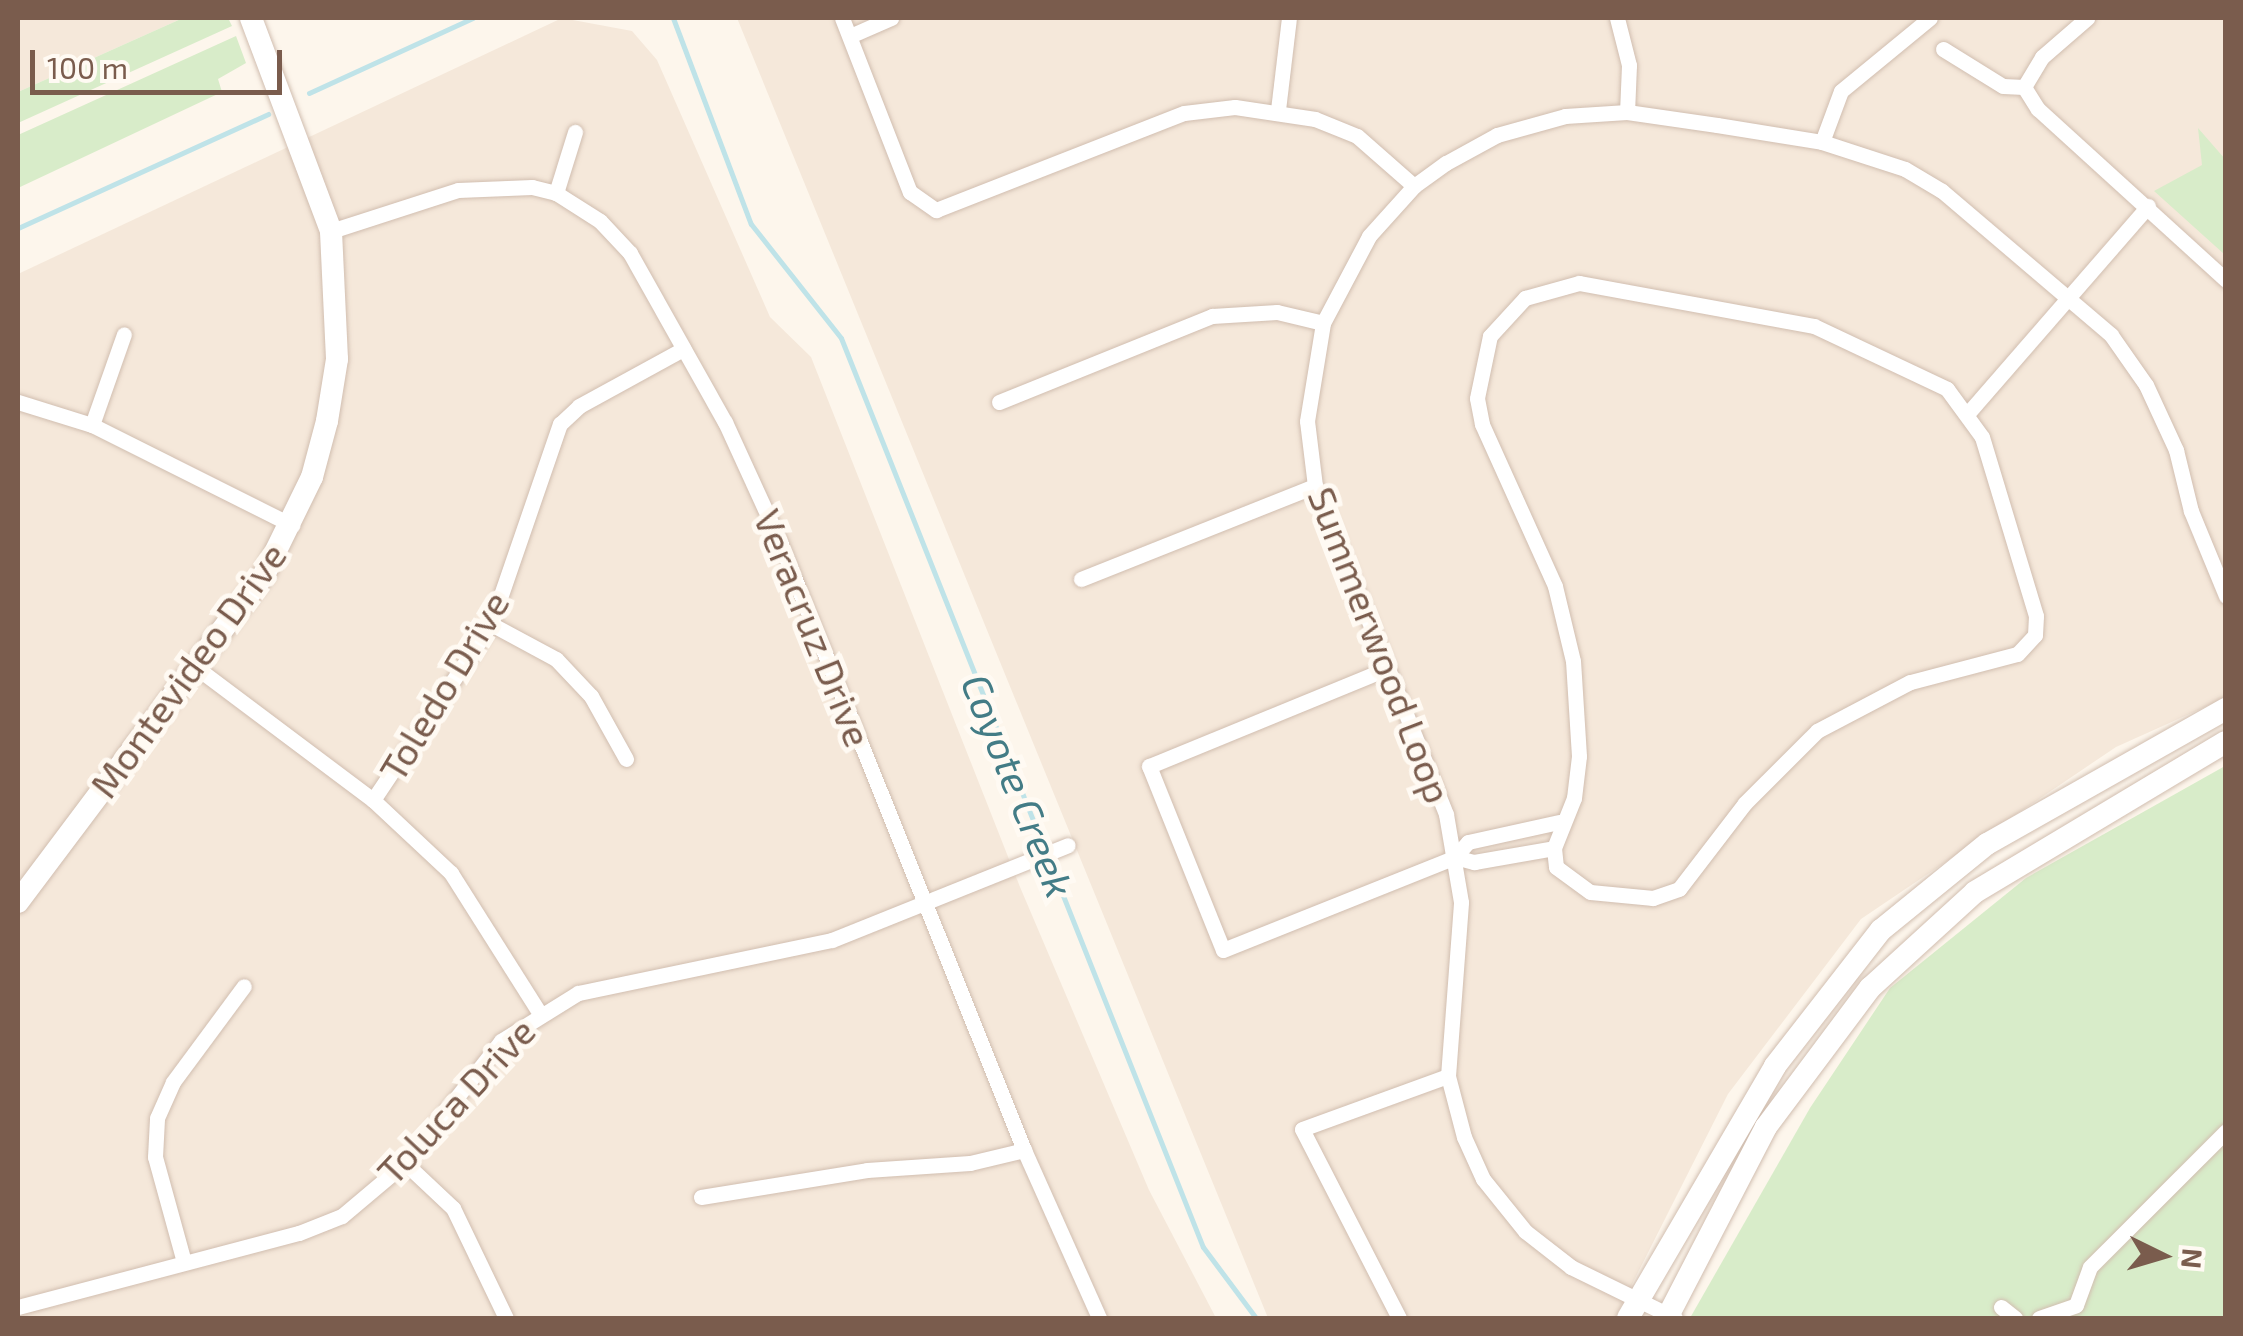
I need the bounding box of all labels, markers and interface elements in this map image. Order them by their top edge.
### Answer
scale bar [35,30,288,92]
text: 100 m [47,49,128,85]
street label: Summerwood Loop [1299,481,1461,809]
street label: Veracruz Drive [745,503,881,753]
street label: Montevideo Drive [80,534,296,806]
street label: Toledo Drive [370,583,518,789]
water label: Coyote Creek [953,667,1085,903]
street label: Toluca Drive [368,1008,544,1194]
north arrow [2113,1206,2213,1306]
text: N [2175,1247,2211,1270]

